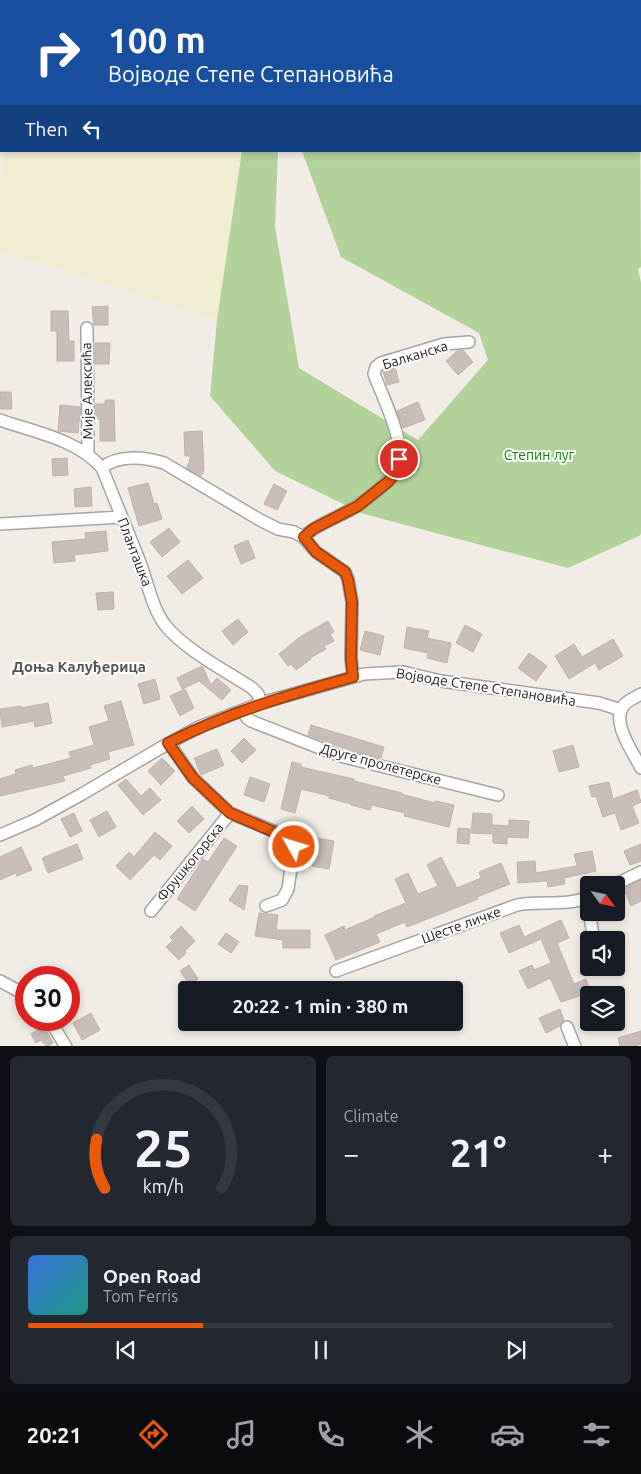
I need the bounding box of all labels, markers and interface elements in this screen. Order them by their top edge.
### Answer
icon: right [25,20,90,85]
text: 100 m [108,20,206,60]
text: Војводе Степе Степановића [108,61,394,86]
icon: left [78,115,106,143]
text: Then [25,118,68,140]
street label: Балканска [380,337,450,373]
street label: Мије Алексића [78,342,96,440]
pin [378,438,420,480]
icon: arrive [385,445,413,473]
park label: Степин луг [504,447,575,463]
street label: Планташка [115,515,155,589]
district label: Доња Калуђерица [12,658,146,675]
street label: Војводе Степе Степановића [395,665,577,709]
street label: Друге пролетерске [319,740,443,788]
street label: Фрушкогорска [153,820,227,904]
position arrow [267,820,319,872]
north arrow [580,876,625,921]
map controls [580,876,625,1031]
street label: Шесте личке [419,903,503,947]
button: sound [580,931,625,976]
speed limit sign: 30 [15,966,80,1031]
button: layers [580,986,625,1031]
text: 20:22 · 1 min · 380 m [233,995,408,1017]
text: Climate [344,1107,399,1125]
text: 25 [133,1119,192,1177]
text: 21° [450,1132,506,1174]
text: − [344,1138,359,1169]
text: + [597,1138,613,1169]
text: km/h [142,1176,183,1196]
text: Open Road [103,1265,201,1287]
text: Tom Ferris [103,1287,178,1305]
icon: previous [112,1336,140,1364]
icon: pause [307,1336,335,1364]
icon: next [502,1336,530,1364]
icon: directions [136,1417,171,1452]
icon: music [224,1417,259,1452]
icon: phone [313,1417,348,1452]
icon: climate [402,1417,437,1452]
icon: car [490,1417,525,1452]
icon: filters [579,1417,614,1452]
text: 20:21 [27,1422,82,1447]

